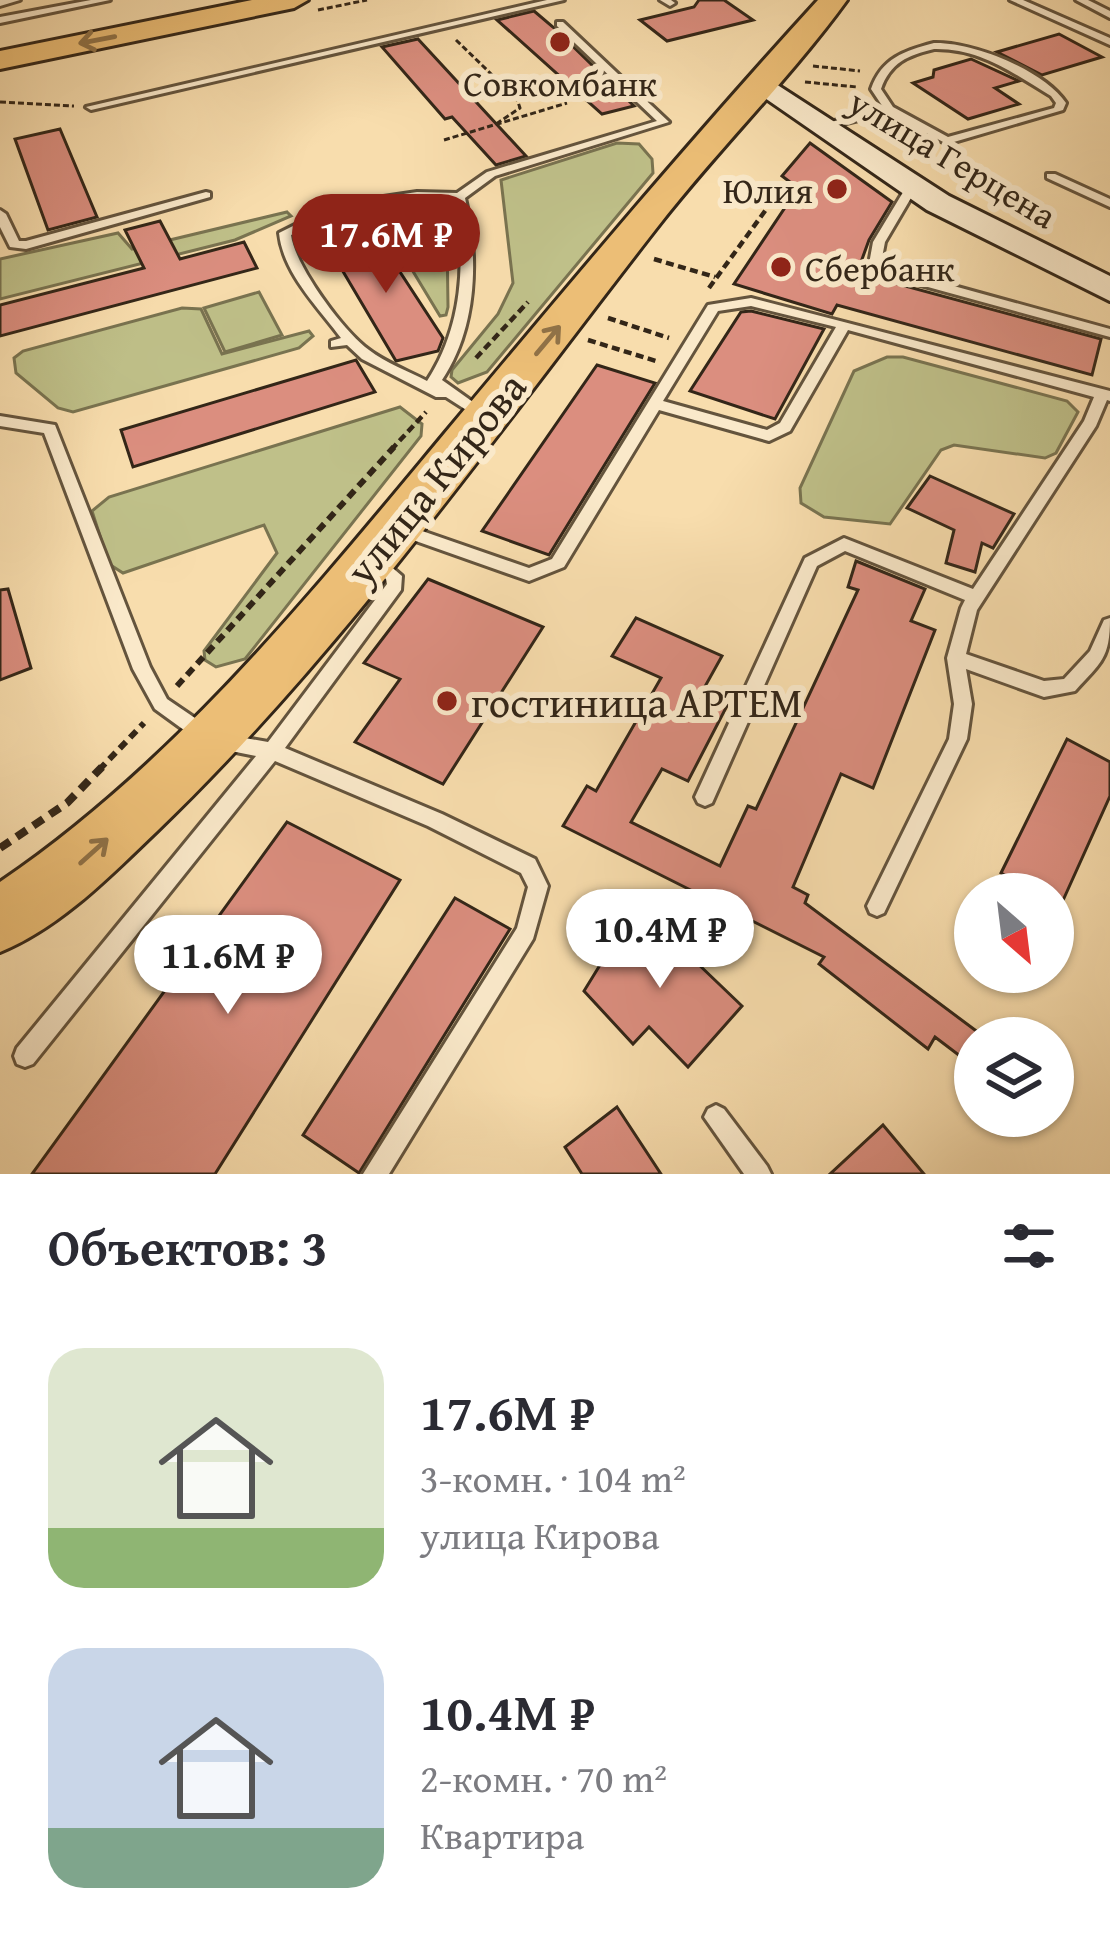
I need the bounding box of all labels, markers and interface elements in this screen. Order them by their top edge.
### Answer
marker: Совкомбанк [547,29,573,55]
one-way arrow [79,30,118,52]
place label: Совкомбанк [463,56,657,109]
street label: улица Герцена [838,74,1067,241]
place label: Юлия [723,163,813,216]
marker: Юлия [824,176,850,202]
pin: 17.6M ₽ [275,194,497,296]
text: 17.6M ₽ [319,204,453,261]
place label: Сбербанк [805,241,955,294]
marker: Сбербанк [768,254,794,280]
one-way arrow [533,325,561,356]
street label: улица Кирова [329,359,540,598]
place label: гостиница АРТЕМ [471,671,802,732]
marker: гостиница АРТЕМ [434,688,460,714]
one-way arrow [78,838,109,865]
north arrow [954,873,1074,993]
map controls [954,873,1074,1137]
pin: 10.4M ₽ [549,889,771,991]
text: 10.4M ₽ [593,899,727,956]
pin: 11.6M ₽ [117,915,339,1017]
text: 11.6M ₽ [161,925,295,982]
button: layers [954,1017,1074,1137]
text: Объектов: 3 [48,1209,328,1284]
icon: filters [996,1213,1062,1279]
text: 17.6M ₽ [420,1374,595,1449]
icon: home [144,1396,288,1540]
text: 3-комн. · 104 m² [420,1449,686,1506]
text: улица Кирова [420,1506,660,1563]
text: 10.4M ₽ [420,1674,595,1749]
icon: home [144,1696,288,1840]
text: 2-комн. · 70 m² [420,1749,667,1806]
text: Квартира [420,1806,584,1863]

